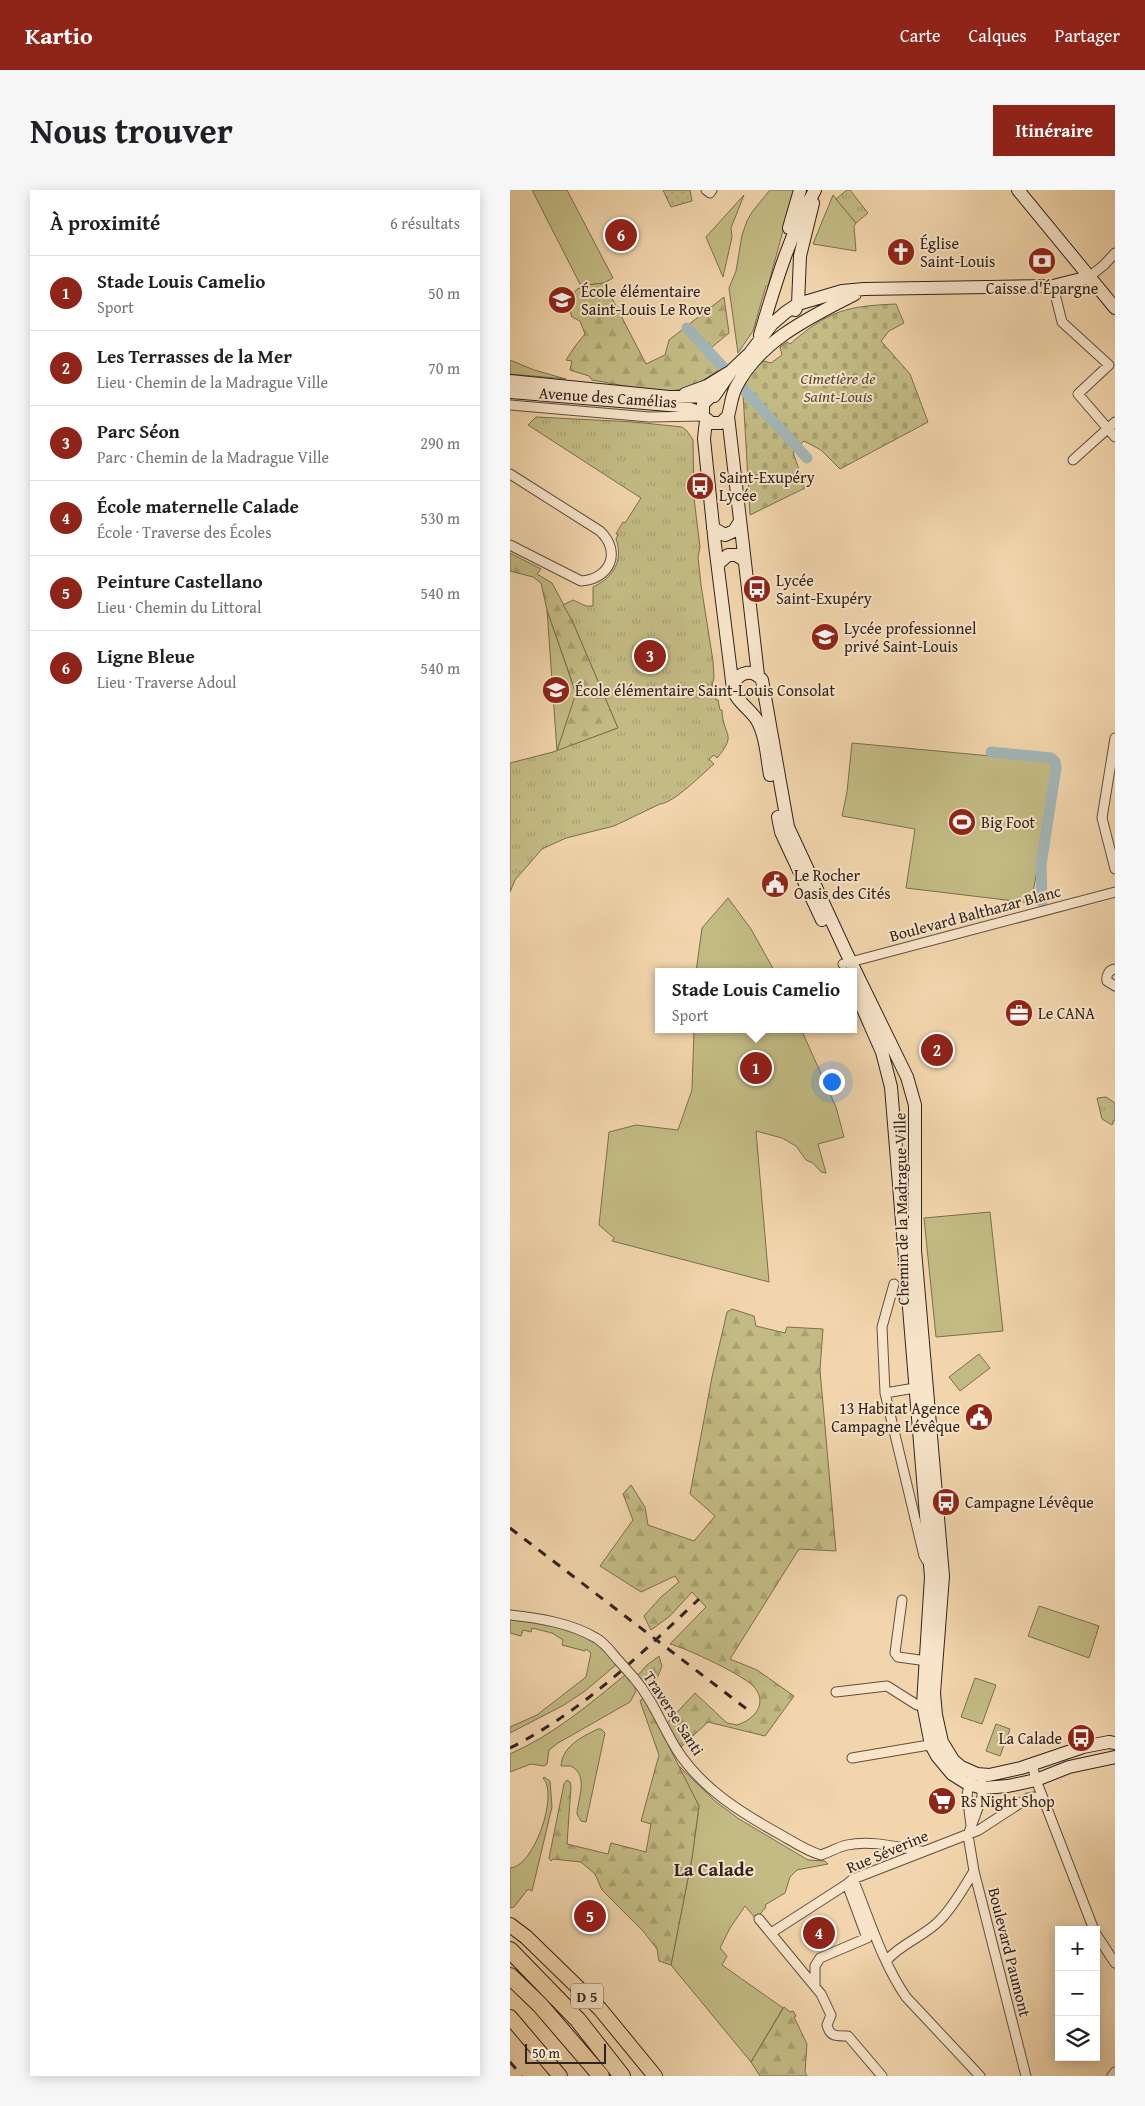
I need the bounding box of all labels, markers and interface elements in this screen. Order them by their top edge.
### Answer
text: Kartio [25,18,93,53]
text: Carte [900,22,941,49]
text: Calques [969,22,1027,49]
text: Partager [1055,22,1120,49]
text: Nous trouver [30,105,233,156]
button: Itinéraire [993,105,1115,156]
text: À proximité [50,207,160,238]
text: 6 résultats [390,211,460,235]
pin: 6 [605,216,637,254]
place label: Église Saint-Louis [920,231,995,273]
church icon: Église Saint-Louis [886,237,916,267]
bank icon: Caisse d'Épargne [1027,246,1057,276]
text: Stade Louis Camelio [97,267,265,295]
place label: Caisse d'Épargne [986,276,1098,300]
place label: École élémentaire Saint-Louis Le Rove [581,279,711,321]
text: 1 [62,281,70,305]
text: 50 m [428,281,460,305]
school or university icon: École élémentaire Saint-Louis Le Rove [547,285,577,315]
text: Sport [97,295,134,319]
text: Les Terrasses de la Mer [97,342,292,370]
text: 2 [62,356,70,380]
text: 70 m [428,356,460,380]
park label: Cimetière de Saint-Louis [800,366,876,408]
text: Lieu · Chemin de la Madrague Ville [97,370,328,394]
street label: Avenue des Camélias [538,380,678,414]
text: Parc Séon [97,417,180,445]
text: 3 [62,431,70,455]
text: 290 m [420,431,460,455]
text: Parc · Chemin de la Madrague Ville [97,445,329,469]
place label: Saint-Exupéry Lycée [719,465,815,507]
bus stop icon: Saint-Exupéry Lycée [685,471,715,501]
text: École maternelle Calade [97,492,299,520]
text: 4 [62,506,70,530]
text: 530 m [420,506,460,530]
text: École · Traverse des Écoles [97,520,271,544]
text: Peinture Castellano [97,567,263,595]
place label: Lycée Saint-Exupéry [776,568,872,610]
bus stop icon: Lycée Saint-Exupéry [742,574,772,604]
text: 5 [62,581,70,605]
text: 540 m [420,581,460,605]
text: Lieu · Chemin du Littoral [97,595,261,619]
place label: Lycée professionnel privé Saint-Louis [844,616,977,658]
school or university icon: Lycée professionnel privé Saint-Louis [810,622,840,652]
pin: 3 [634,637,666,675]
text: Ligne Bleue [97,642,195,670]
text: 6 [62,656,70,680]
text: 540 m [420,656,460,680]
text: Lieu · Traverse Adoul [97,670,237,694]
school or university icon: École élémentaire Saint-Louis Consolat [541,675,571,705]
place label: École élémentaire Saint-Louis Consolat [575,678,835,702]
sports icon: Big Foot [947,807,977,837]
place label: Big Foot [981,810,1036,834]
place label: Le Rocher Oasis des Cités [794,863,891,905]
public building icon: Le Rocher Oasis des Cités [760,869,790,899]
street label: Boulevard Balthazar Blanc [887,879,1063,947]
popup [655,968,857,1033]
text: Stade Louis Camelio [672,975,840,1003]
office icon: Le CANA [1004,998,1034,1028]
place label: Le CANA [1038,1001,1095,1025]
text: Sport [672,1003,709,1027]
pin: 2 [921,1031,953,1069]
pin: 1 [740,1049,772,1087]
your location [819,1069,845,1095]
street label: Chemin de la Madrague Ville [887,1112,915,1306]
place label: 13 Habitat Agence Campagne Lévêque [831,1396,960,1438]
public building icon: 13 Habitat Agence Campagne Lévêque [964,1402,994,1432]
bus stop icon: Campagne Lévêque [931,1487,961,1517]
place label: Campagne Lévêque [965,1490,1094,1514]
street label: Traverse Santi [638,1666,711,1760]
bus stop icon: La Calade [1066,1723,1096,1753]
place label: La Calade [999,1726,1062,1750]
supermarket icon: Rs Night Shop [927,1786,957,1816]
place label: Rs Night Shop [961,1789,1055,1813]
street label: Rue Séverine [842,1823,932,1879]
district label: La Calade [674,1855,754,1883]
street label: Boulevard Paumont [982,1885,1038,2019]
pin: 5 [574,1897,606,1935]
pin: 4 [803,1914,835,1952]
map controls [1055,1926,1100,2061]
button: + [1055,1926,1100,1971]
button: − [1055,1971,1100,2016]
road number: D 5 [571,1984,603,2008]
button: layers [1055,2016,1100,2061]
scale bar [525,2041,606,2064]
text: 50 m [532,2043,560,2063]

